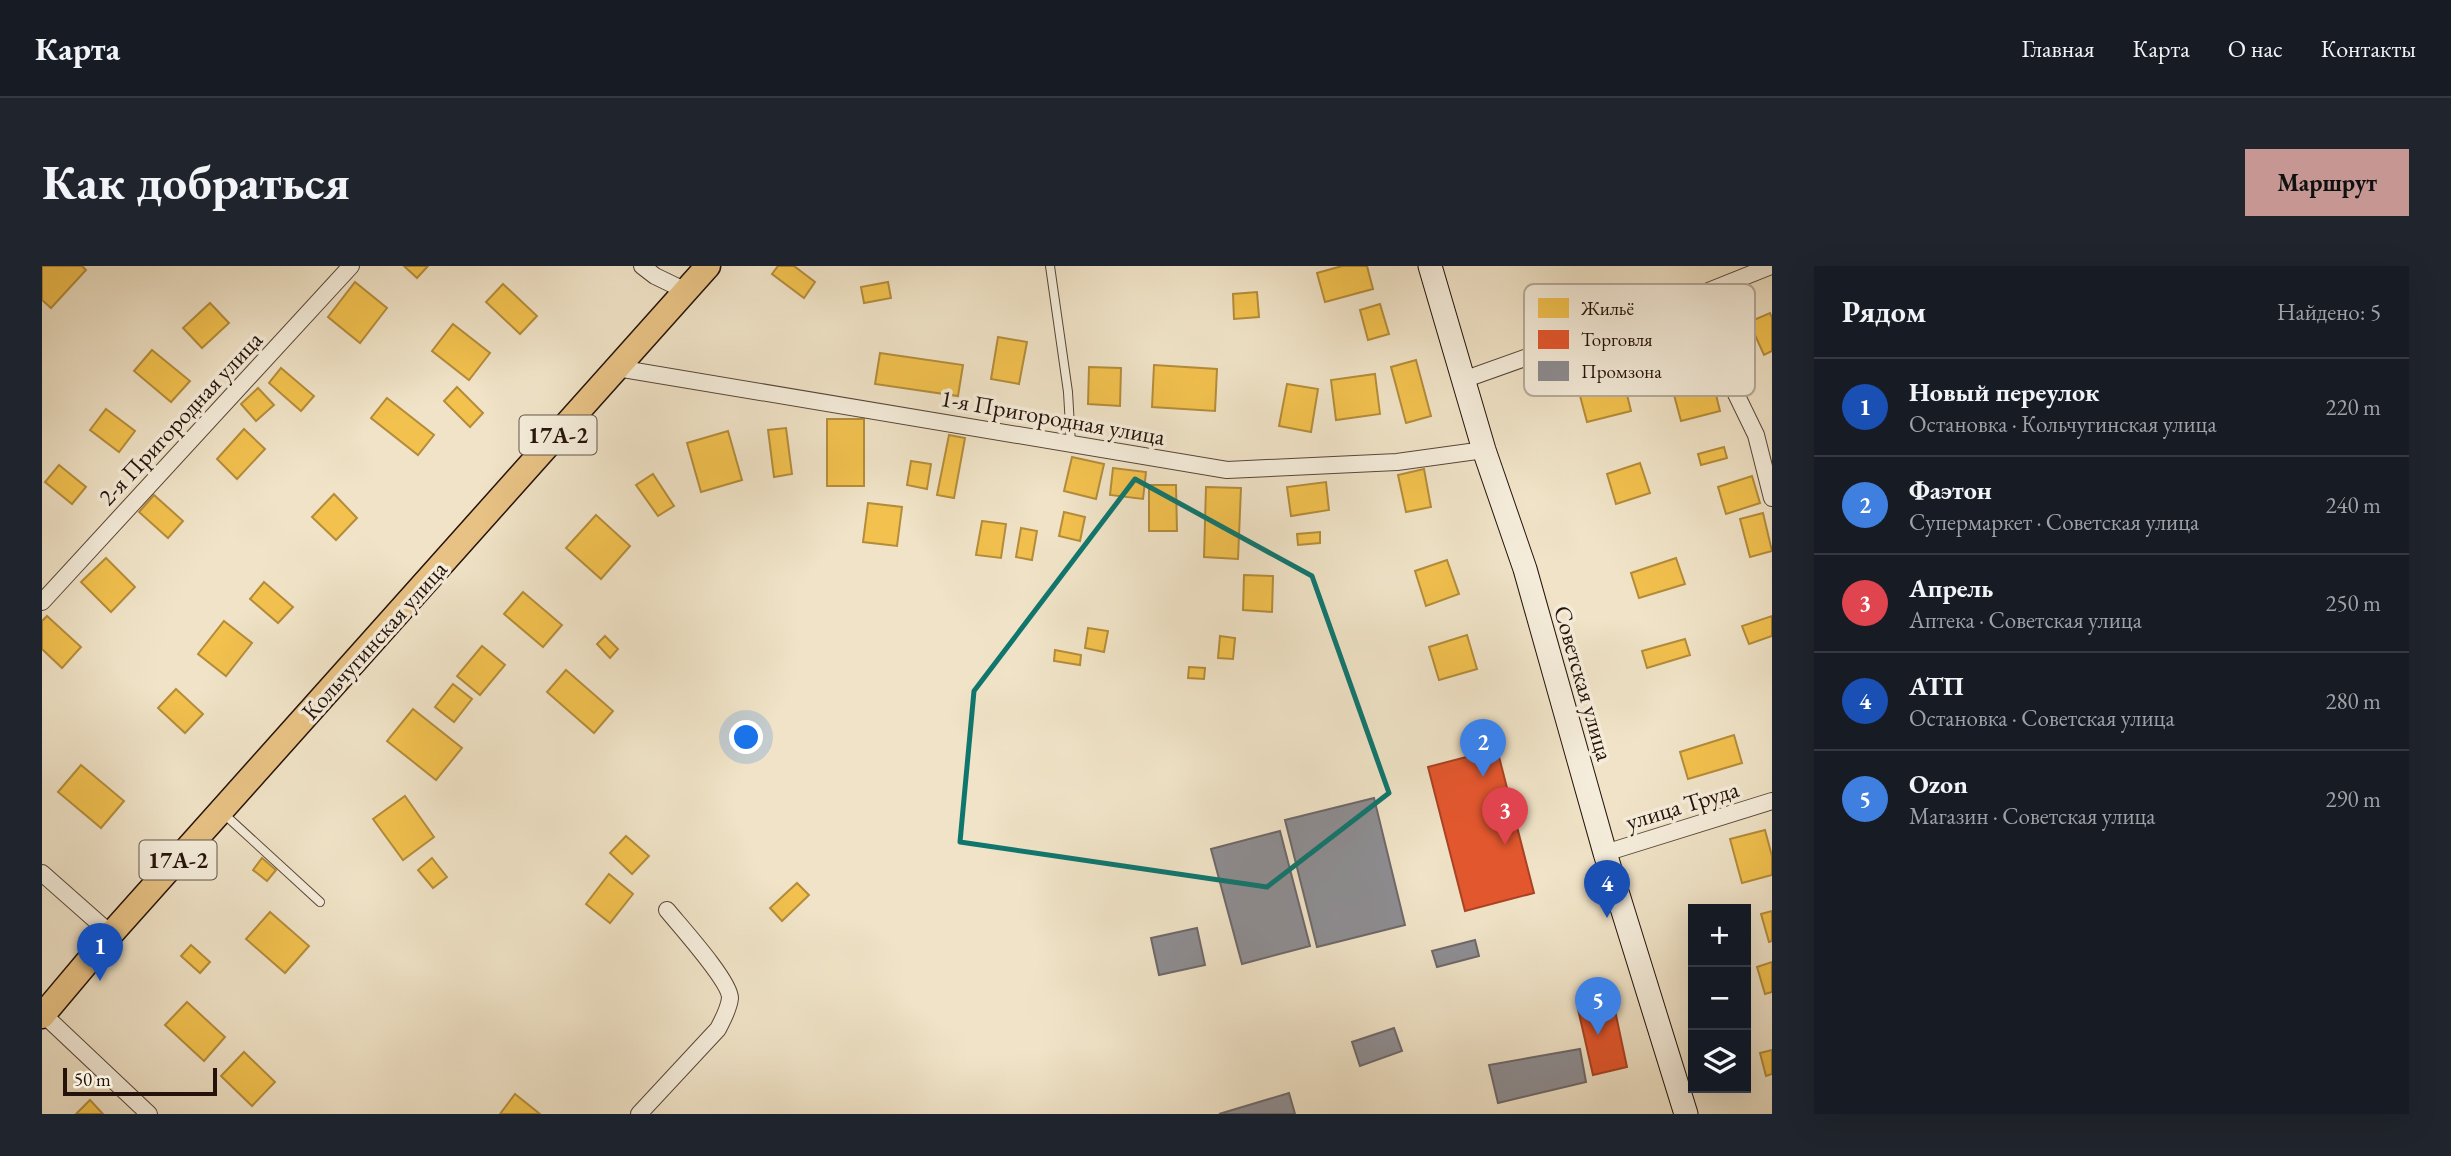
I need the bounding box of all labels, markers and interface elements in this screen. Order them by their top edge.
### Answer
text: Карта [35,27,120,70]
text: Главная [2021,33,2095,64]
text: Карта [2133,33,2190,64]
text: О нас [2228,33,2283,64]
text: Контакты [2321,33,2416,64]
button: Маршрут [2245,149,2409,216]
text: Как добраться [42,150,350,214]
legend [1524,284,1755,396]
text: Рядом [1842,292,1926,331]
text: Жильё [1580,296,1634,321]
text: Найдено: 5 [2277,297,2381,327]
street label: 2-я Пригородная улица [91,324,269,512]
text: Торговля [1581,327,1653,352]
text: Промзона [1581,359,1662,384]
text: Новый переулок [1909,375,2099,409]
street label: 1-я Пригородная улица [938,382,1168,452]
text: 1 [1859,392,1871,422]
text: 220 m [2325,392,2381,422]
text: Остановка · Кольчугинская улица [1909,409,2217,439]
road number: 17А-2 [519,416,596,454]
text: Фаэтон [1909,473,1992,507]
text: 2 [1859,490,1871,520]
text: 240 m [2325,490,2381,520]
text: Супермаркет · Советская улица [1909,507,2199,537]
street label: Кольчугинская улица [294,554,454,726]
text: Апрель [1909,571,1993,605]
text: 3 [1859,588,1871,618]
text: 250 m [2325,588,2381,618]
street label: Советская улица [1547,602,1621,765]
text: Аптека · Советская улица [1909,605,2142,635]
text: АТП [1909,669,1964,703]
text: 4 [1859,686,1871,716]
text: 280 m [2325,686,2381,716]
text: Остановка · Советская улица [1909,703,2175,733]
pin: 2 [1460,719,1506,777]
your location [729,720,763,754]
text: Ozon [1909,767,1968,801]
street label: улица Труда [1622,773,1743,837]
text: 5 [1859,784,1871,814]
text: 290 m [2325,784,2381,814]
pin: 3 [1482,787,1528,845]
text: Магазин · Советская улица [1909,801,2156,831]
road number: 17А-2 [139,840,216,880]
pin: 4 [1584,860,1630,918]
map controls [1688,904,1751,1093]
button: + [1688,904,1751,967]
pin: 1 [77,923,123,981]
button: − [1688,967,1751,1030]
pin: 5 [1575,977,1621,1035]
button: layers [1688,1030,1751,1093]
scale bar [63,1065,217,1097]
text: 50 m [74,1067,111,1092]

